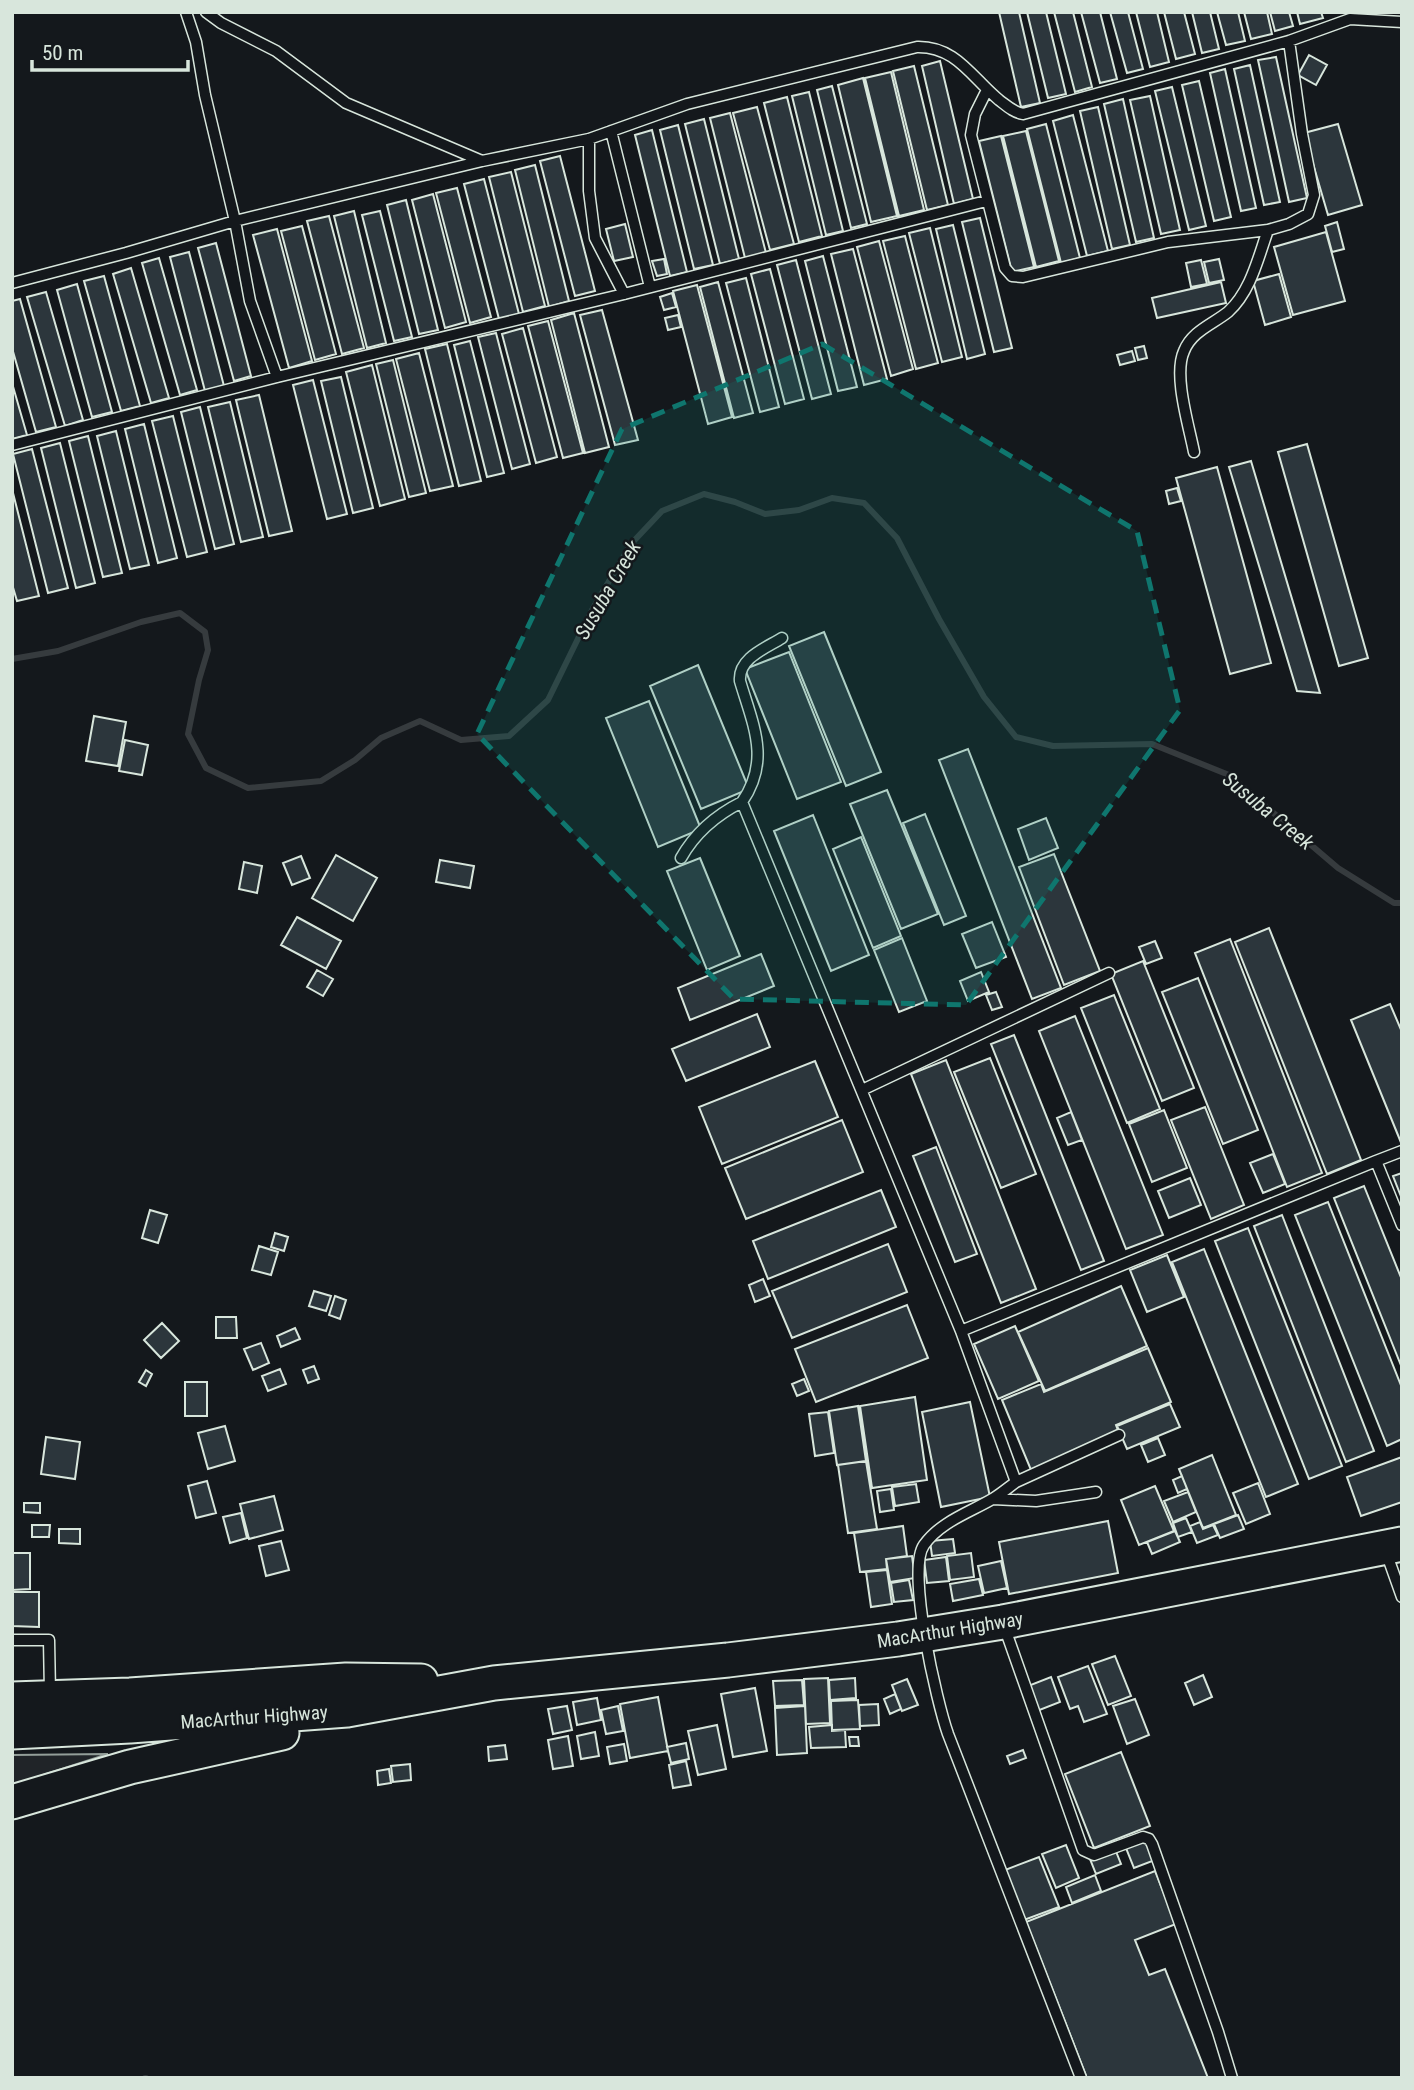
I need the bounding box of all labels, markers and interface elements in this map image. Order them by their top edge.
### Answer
scale bar [32,28,187,72]
text: 50 m [42,41,83,65]
water label: Susuba Creek [570,536,646,644]
water label: Susuba Creek [1218,767,1319,855]
street label: MacArthur Highway [875,1607,1025,1653]
street label: MacArthur Highway [180,1700,328,1734]

